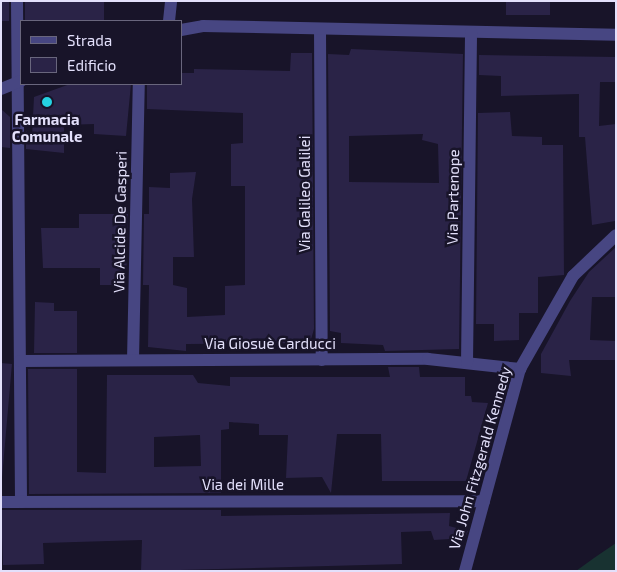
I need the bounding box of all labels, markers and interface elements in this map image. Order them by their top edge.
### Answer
legend [20,20,182,85]
text: Strada [67,31,112,49]
text: Edificio [67,56,116,74]
marker: Farmacia Comunale [41,96,53,108]
place label: Farmacia Comunale [12,110,82,145]
street label: Via Galileo Galilei [296,136,314,252]
street label: Via Partenope [443,149,463,245]
street label: Via Alcide De Gasperi [110,151,130,293]
street label: Via Giosuè Carducci [204,335,336,353]
street label: Via John Fitzgerald Kennedy [445,364,515,552]
street label: Via dei Mille [202,476,284,494]

